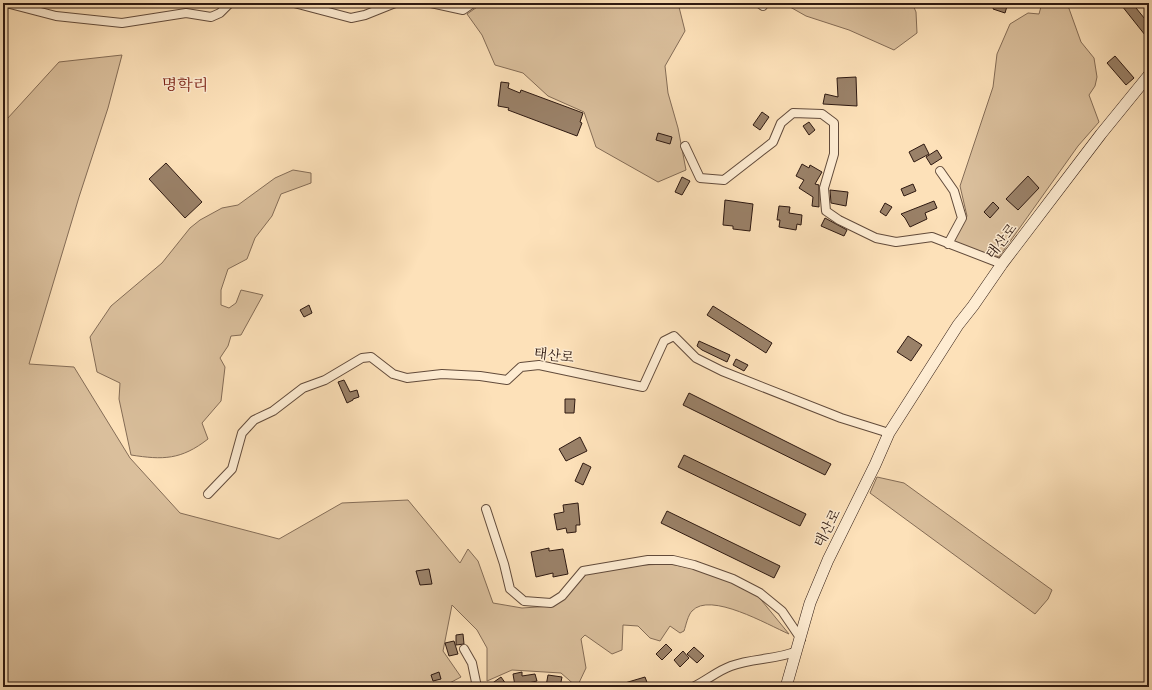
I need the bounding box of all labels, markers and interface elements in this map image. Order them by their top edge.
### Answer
district label: 명학리 [162,75,208,95]
street label: 태산로 [982,220,1022,263]
street label: 태산로 [533,345,576,367]
street label: 태산로 [811,506,845,551]

